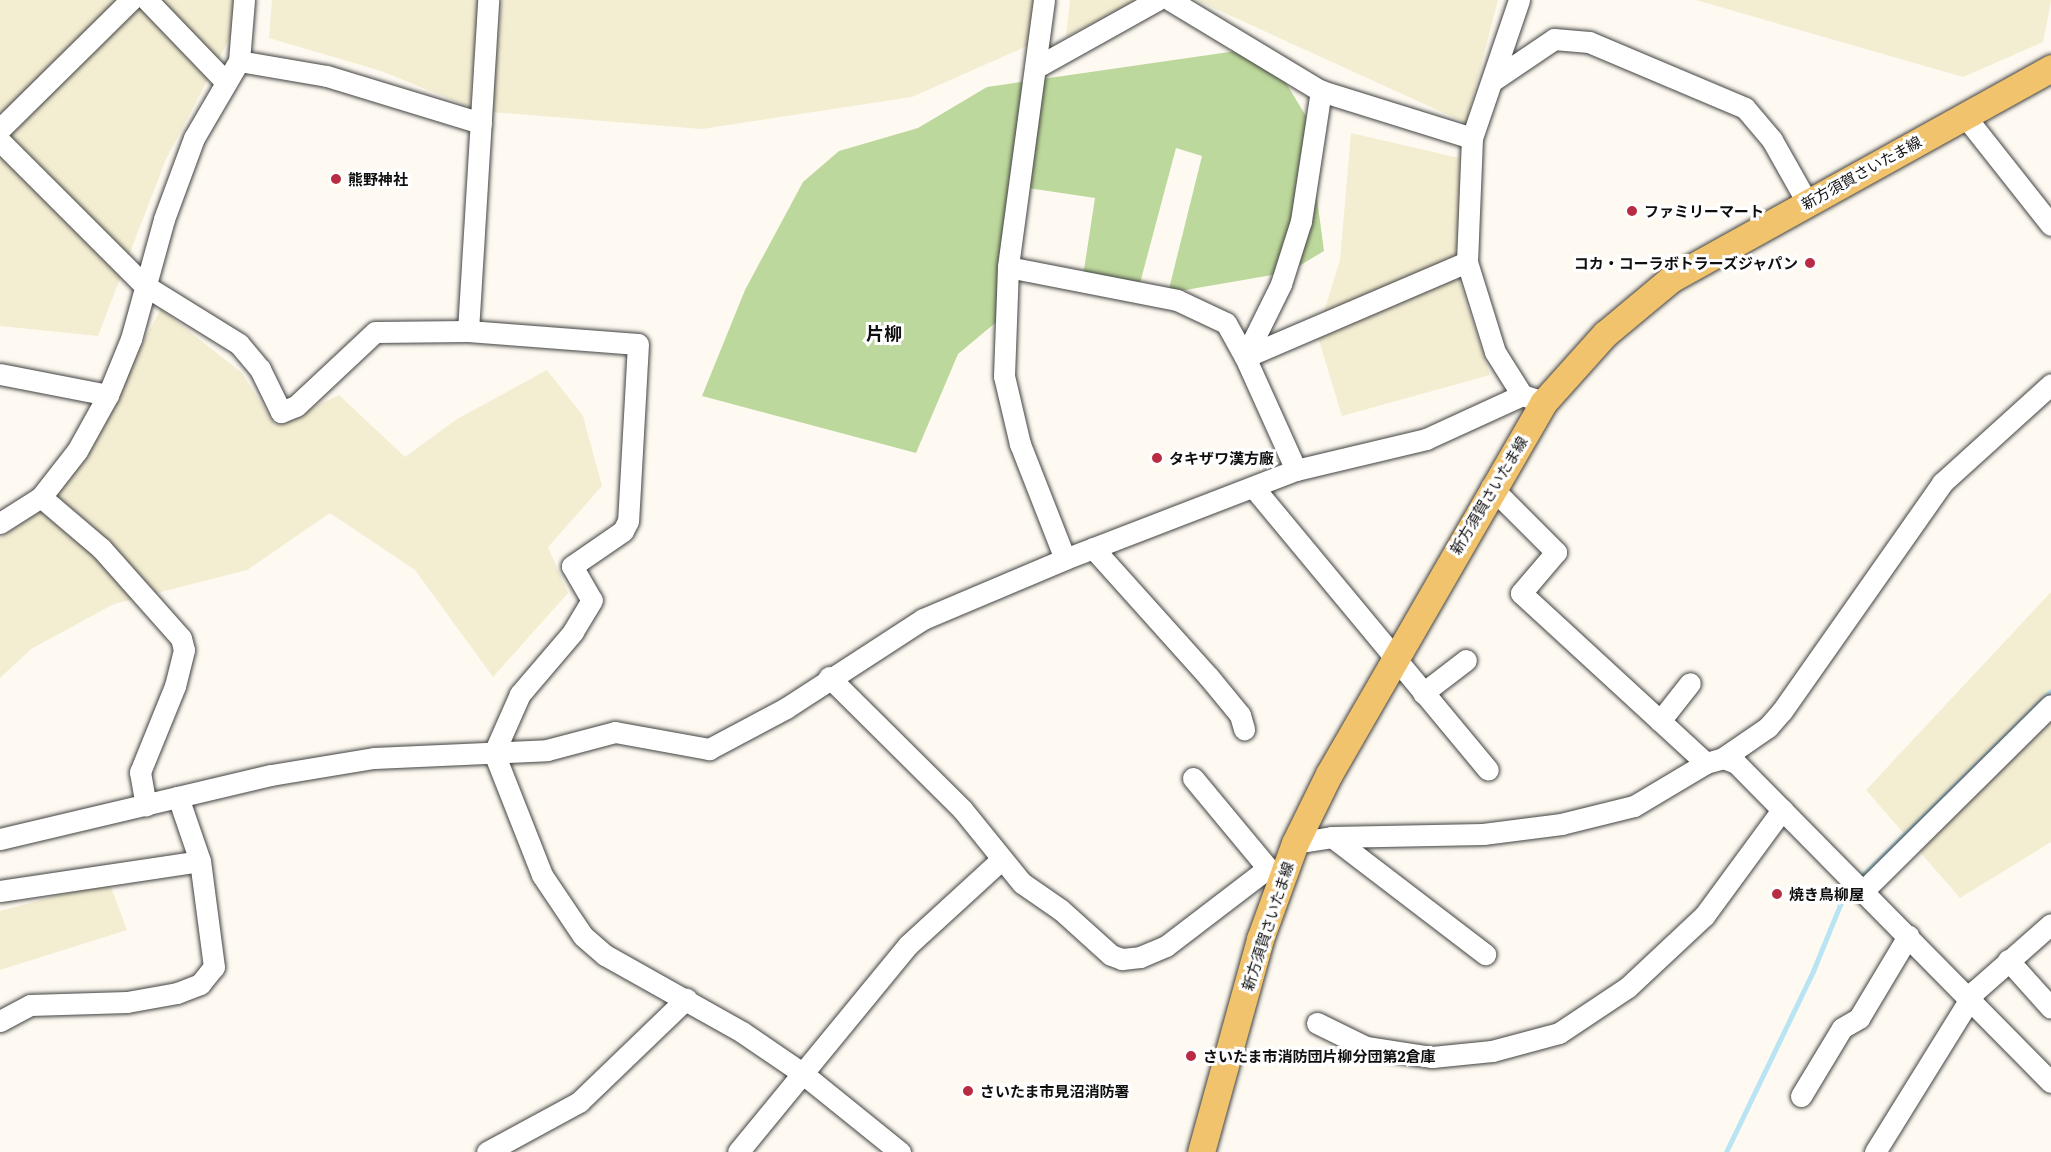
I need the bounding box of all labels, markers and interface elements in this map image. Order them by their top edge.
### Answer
street label: 新方須賀さいたま線 [1798,131,1924,213]
place label: 熊野神社 [348,170,408,188]
marker: 熊野神社 [329,172,343,186]
place label: ファミリーマート [1644,202,1764,220]
marker: ファミリーマート [1625,204,1639,218]
place label: コカ・コーラボトラーズジャパン [1573,254,1798,272]
marker: コカ・コーラボトラーズジャパン [1803,256,1817,270]
district label: 片柳 [866,322,902,344]
street label: 新方須賀さいたま線 [1446,433,1530,557]
place label: タキザワ漢方廠 [1169,449,1274,467]
marker: タキザワ漢方廠 [1150,451,1164,465]
street label: 新方須賀さいたま線 [1238,859,1296,993]
place label: 焼き鳥柳屋 [1789,885,1864,903]
marker: 焼き鳥柳屋 [1770,887,1784,901]
place label: さいたま市消防団片柳分団第2倉庫 [1203,1047,1436,1065]
marker: さいたま市消防団片柳分団第2倉庫 [1184,1049,1198,1063]
place label: さいたま市見沼消防署 [980,1082,1130,1100]
marker: さいたま市見沼消防署 [961,1084,975,1098]

